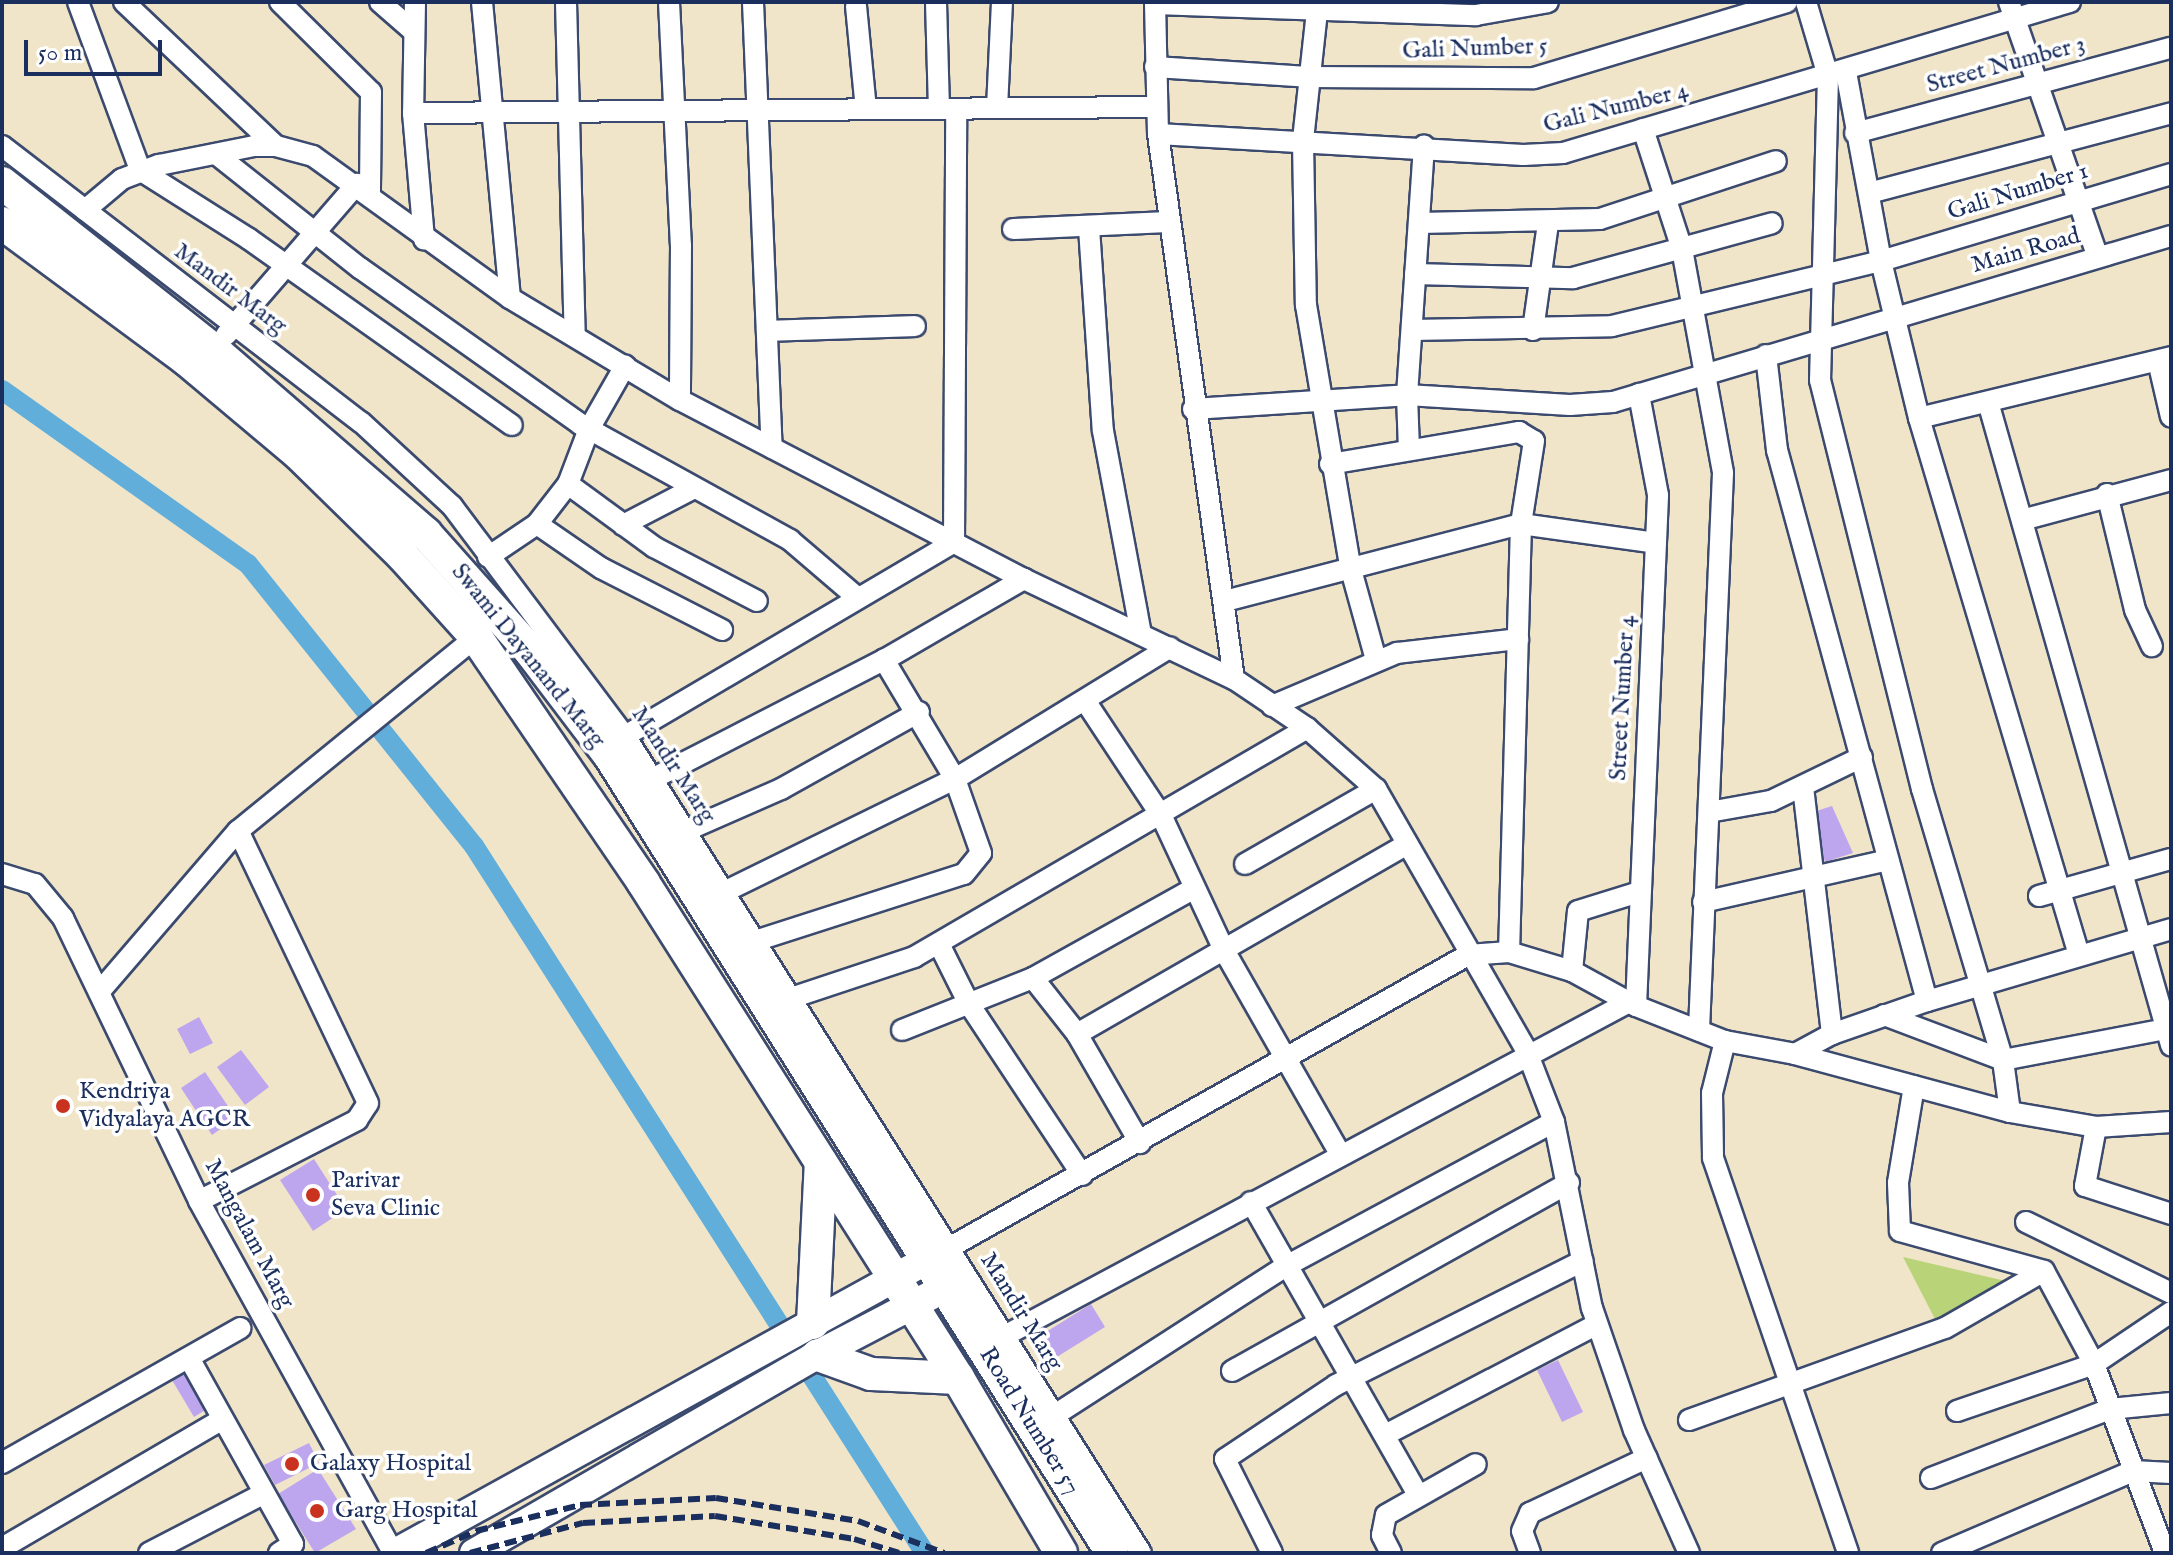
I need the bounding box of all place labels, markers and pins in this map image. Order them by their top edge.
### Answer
place label: Kendriya Vidyalaya AGCR [79,1078,250,1134]
marker: Kendriya Vidyalaya AGCR [54,1097,72,1115]
place label: Parivar Seva Clinic [331,1167,440,1223]
marker: Parivar Seva Clinic [302,1184,324,1206]
place label: Galaxy Hospital [310,1450,471,1478]
marker: Galaxy Hospital [281,1453,303,1475]
place label: Garg Hospital [335,1497,478,1525]
marker: Garg Hospital [306,1500,328,1522]

